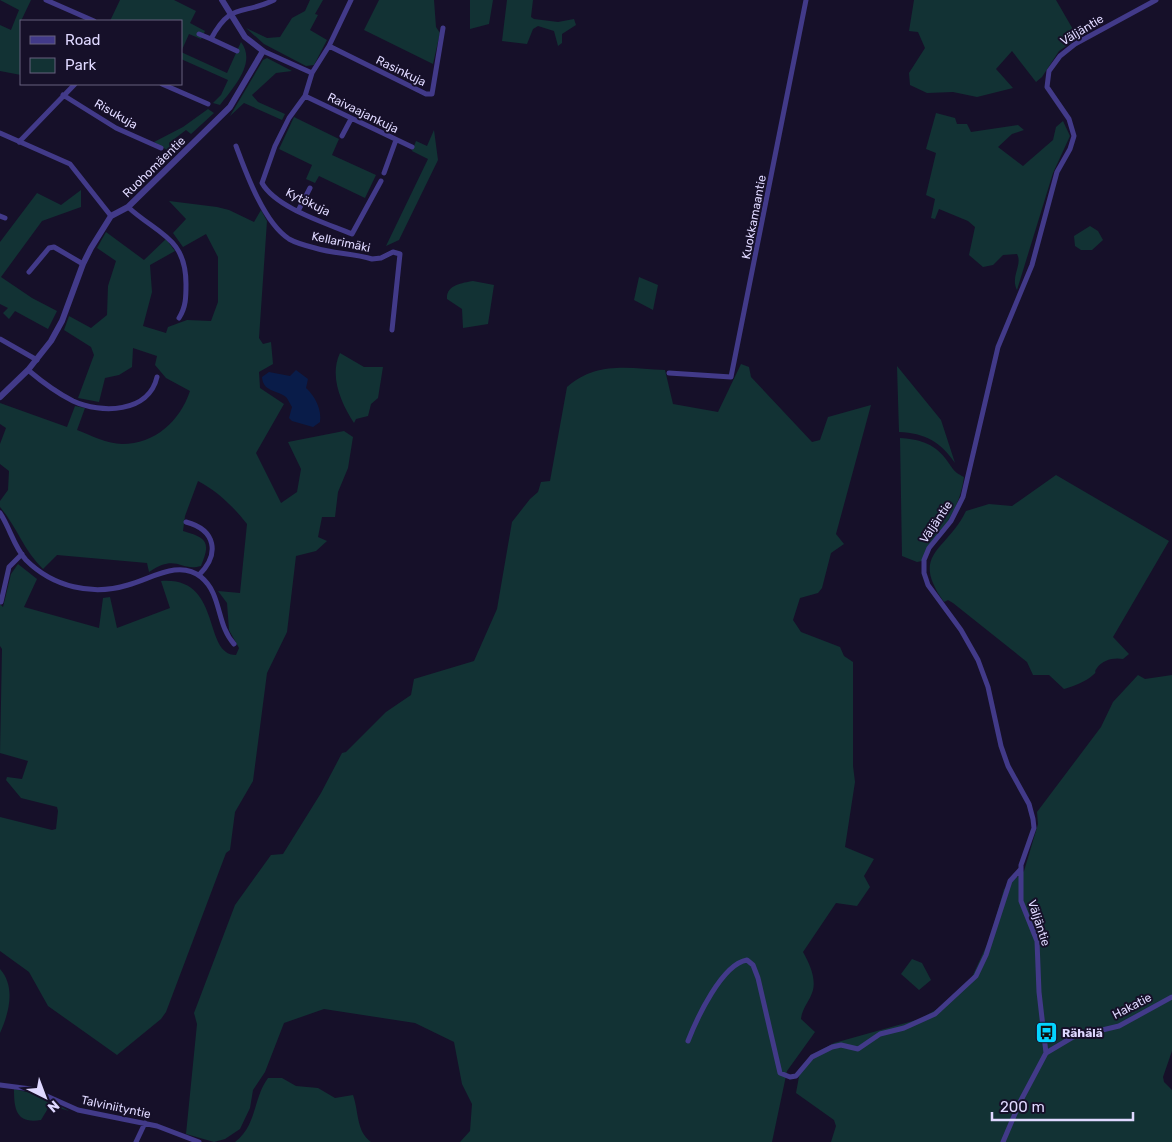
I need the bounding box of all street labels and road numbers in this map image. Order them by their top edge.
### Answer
street label: Väljäntie [1058,12,1106,48]
street label: Rasinkuja [374,53,428,89]
street label: Raivaajankuja [325,90,401,136]
street label: Risukuja [92,96,140,132]
street label: Ruohomäentie [120,133,188,200]
street label: Kuokkamaantie [739,173,769,260]
street label: Kytökuja [283,185,333,219]
street label: Kellarimäki [310,229,372,255]
street label: Väljäntie [917,498,955,546]
street label: Väljäntie [1025,898,1053,948]
street label: Hakatie [1110,990,1154,1022]
street label: Talviniityntie [80,1093,152,1121]

